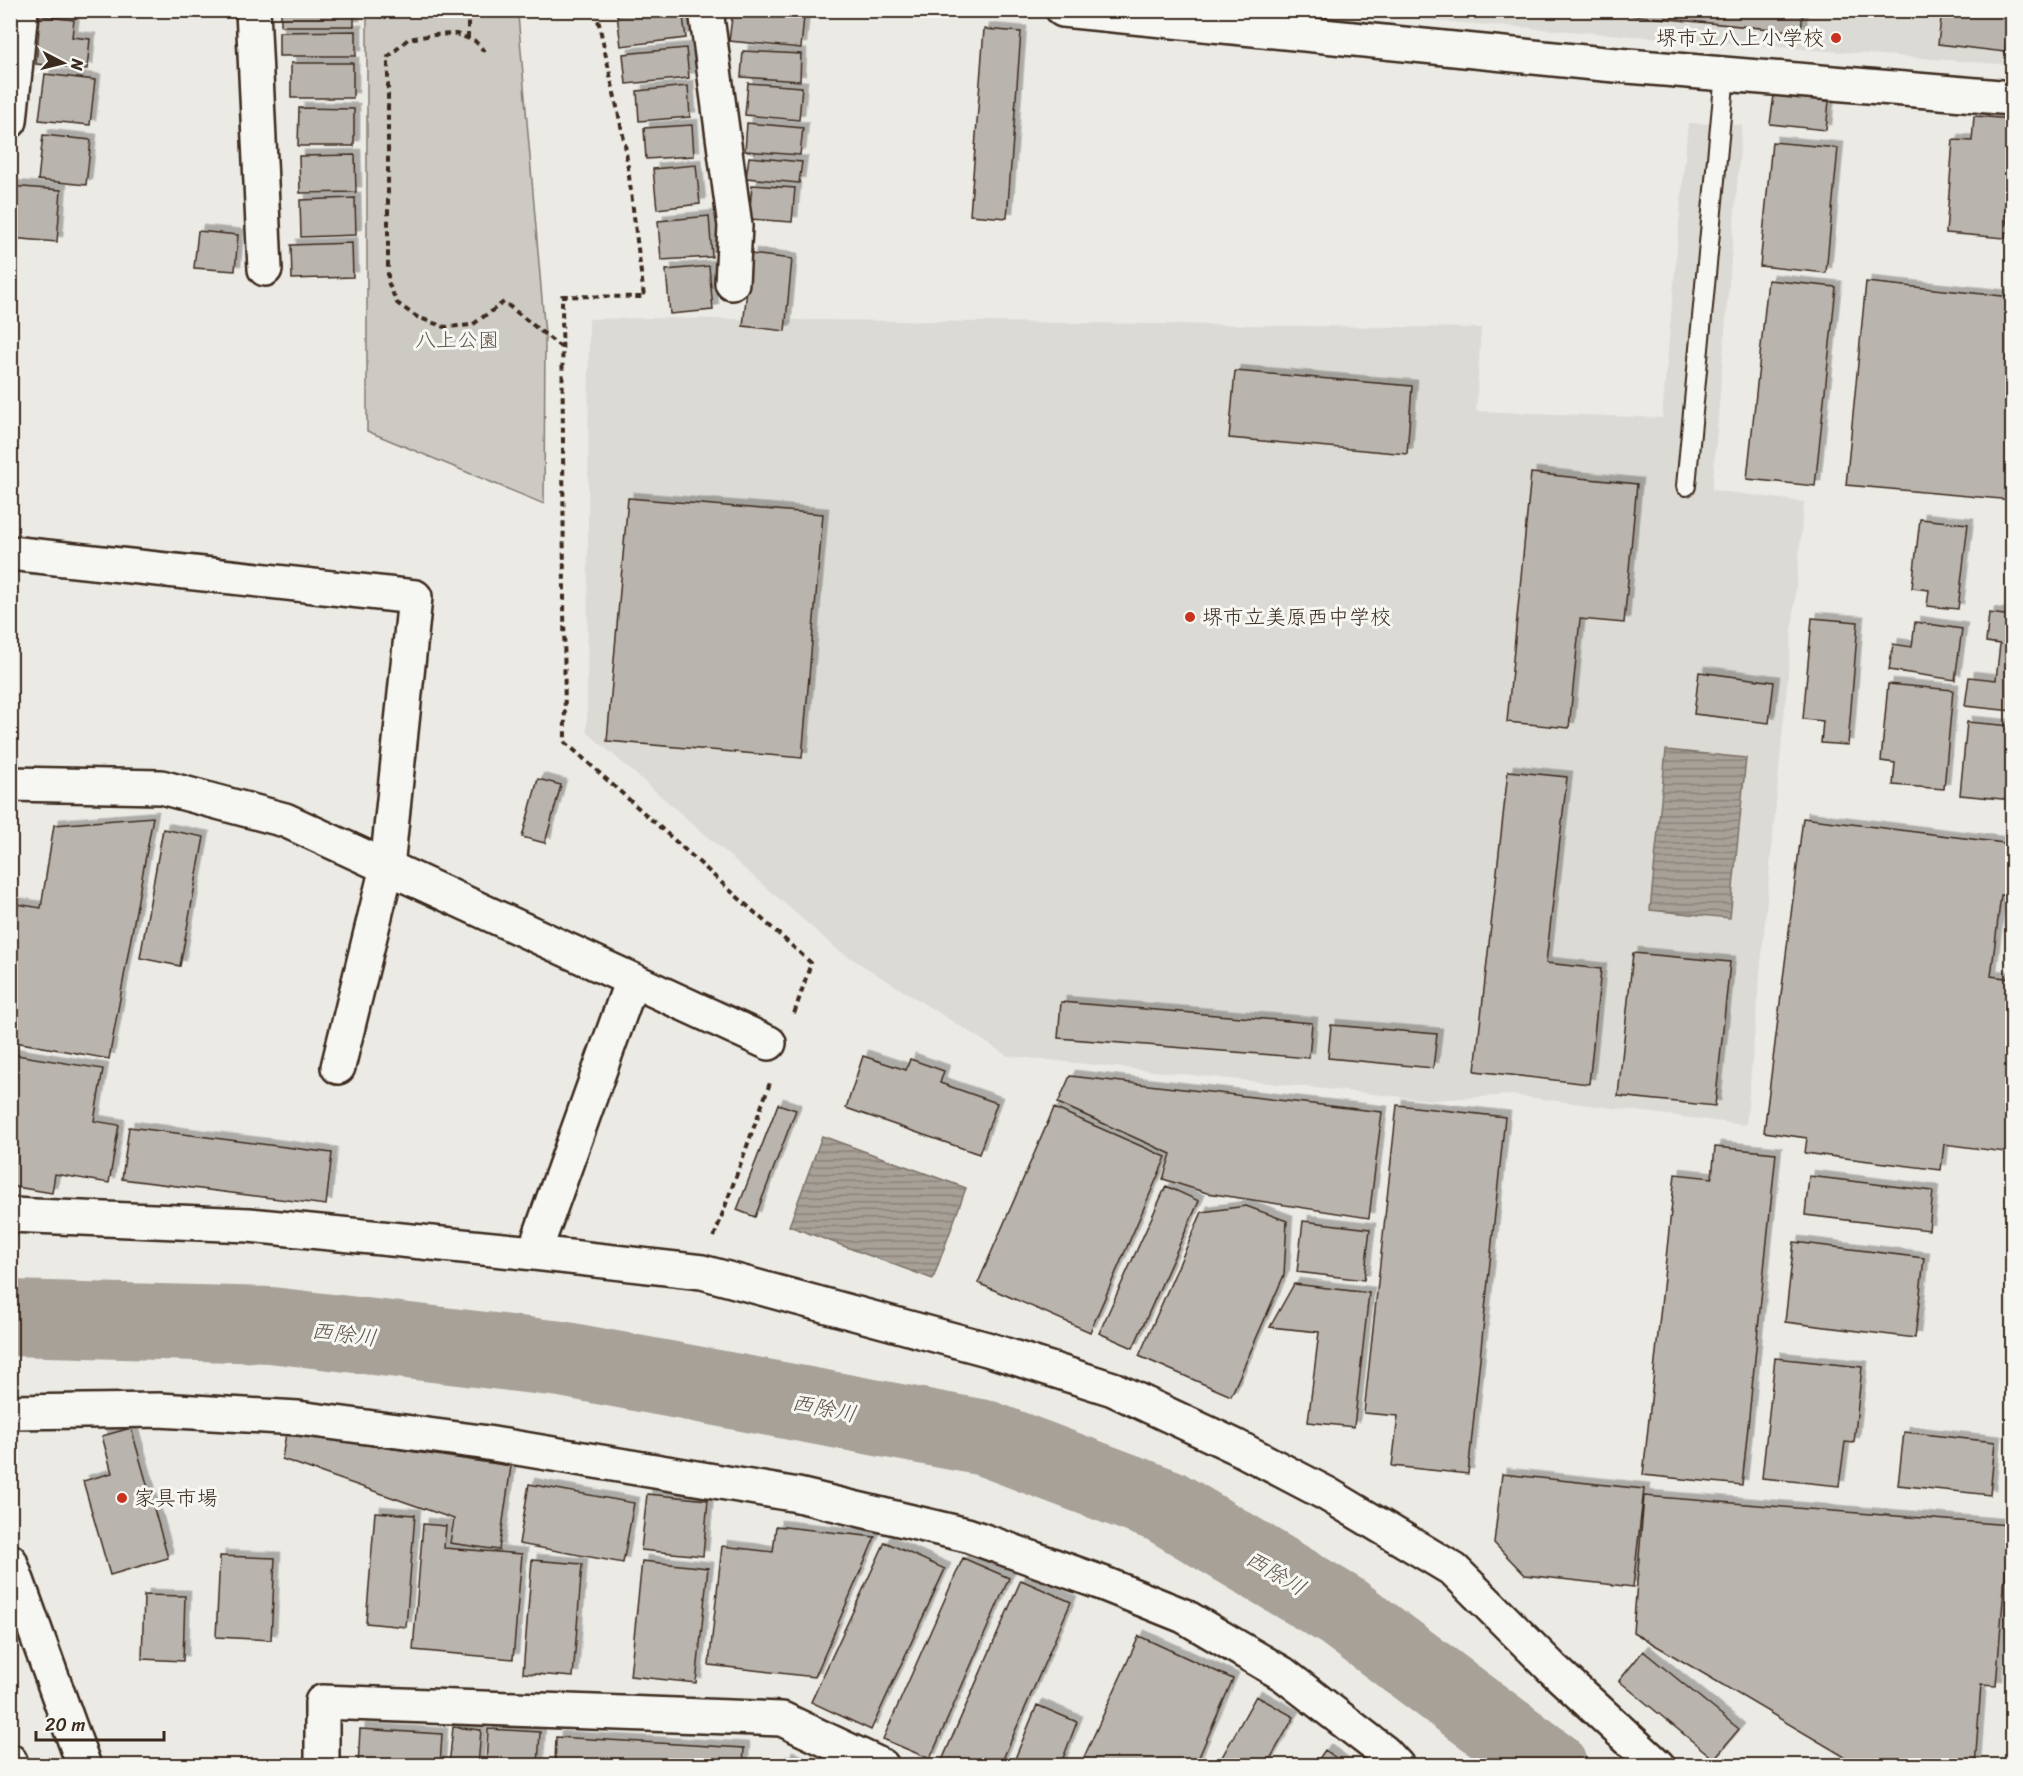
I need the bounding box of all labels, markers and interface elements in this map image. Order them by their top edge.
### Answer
place label: 堺市立八上小学校 [1656,19,1824,57]
marker: 堺市立八上小学校 [1829,31,1843,45]
north arrow [33,33,93,93]
text: N [62,57,93,73]
park label: 八上公園 [415,321,499,359]
place label: 堺市立美原西中学校 [1202,598,1391,636]
marker: 堺市立美原西中学校 [1183,610,1197,624]
water label: 西除川 [309,1311,379,1357]
water label: 西除川 [788,1383,860,1433]
place label: 家具市場 [134,1479,218,1517]
marker: 家具市場 [115,1491,129,1505]
water label: 西除川 [1238,1539,1314,1607]
scale bar [36,1704,164,1742]
text: 20 m [45,1709,85,1741]

